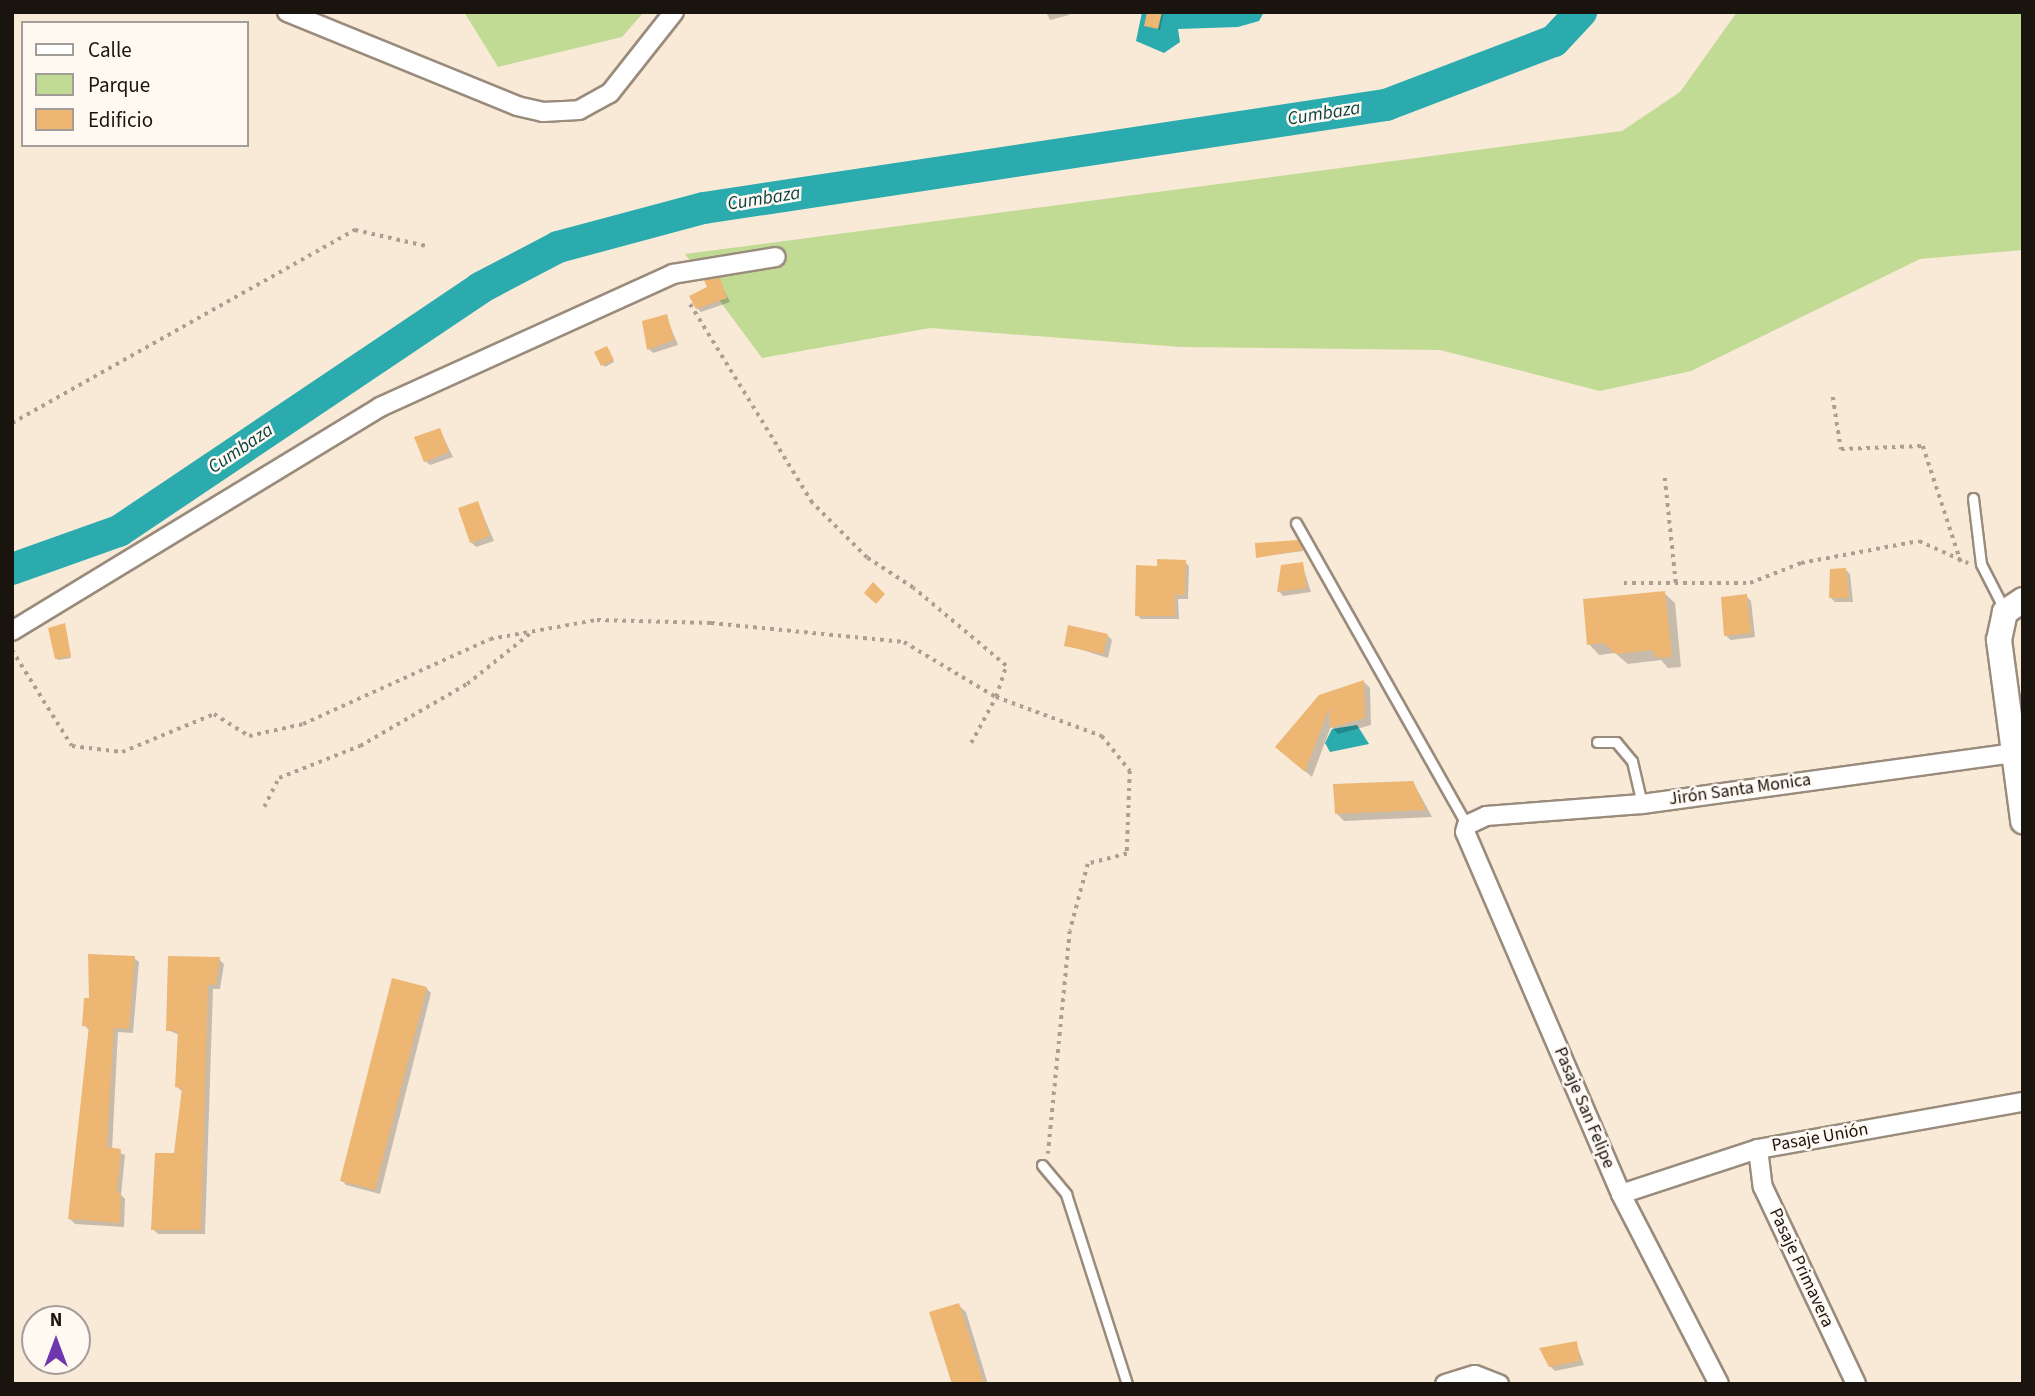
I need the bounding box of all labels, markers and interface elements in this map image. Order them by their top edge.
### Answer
legend [21,21,248,147]
text: Calle [88,35,132,65]
text: Parque [88,70,150,100]
water label: Cumbaza [1286,97,1362,131]
text: Edificio [88,105,153,135]
water label: Cumbaza [726,182,802,216]
water label: Cumbaza [204,419,278,479]
street label: Jirón Santa Monica [1667,769,1813,811]
street label: Pasaje San Felipe [1549,1044,1619,1172]
street label: Pasaje Unión [1770,1119,1870,1157]
street label: Pasaje Primavera [1764,1205,1838,1331]
north arrow [21,1305,91,1375]
text: N [50,1307,62,1334]

